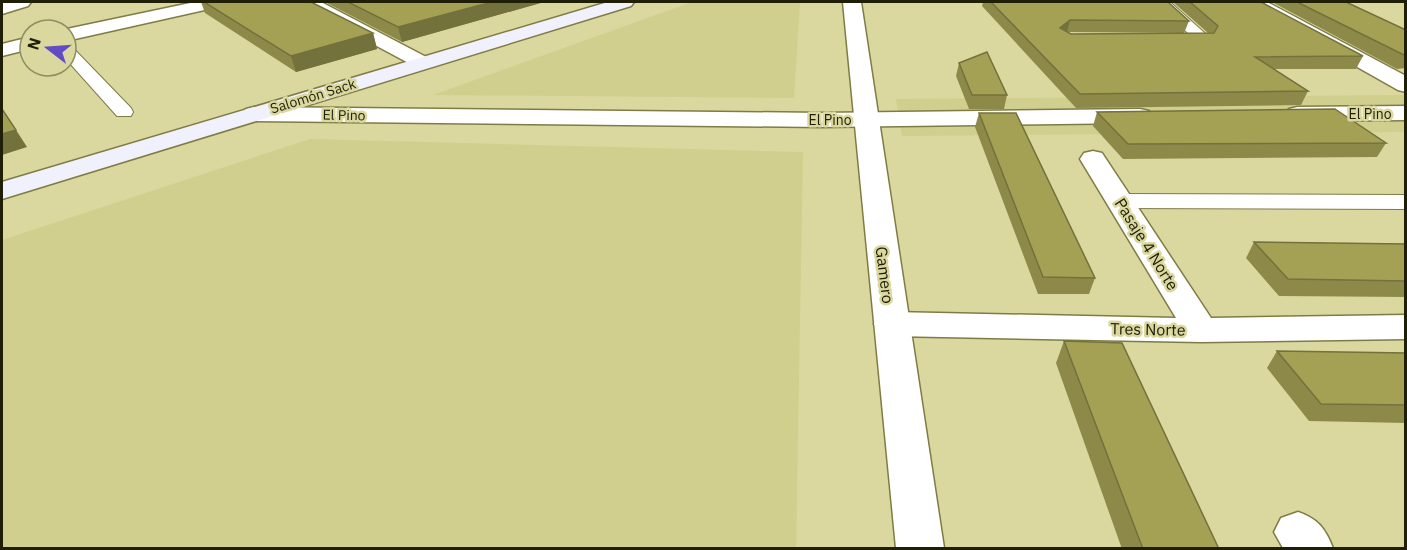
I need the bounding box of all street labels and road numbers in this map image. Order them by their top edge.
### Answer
street label: Salomón Sack [268,74,359,118]
street label: El Pino [1348,105,1392,123]
street label: El Pino [322,106,366,124]
street label: El Pino [808,111,852,129]
street label: Pasaje 4 Norte [1111,194,1183,294]
street label: Gamero [872,245,898,305]
street label: Tres Norte [1110,318,1186,340]

